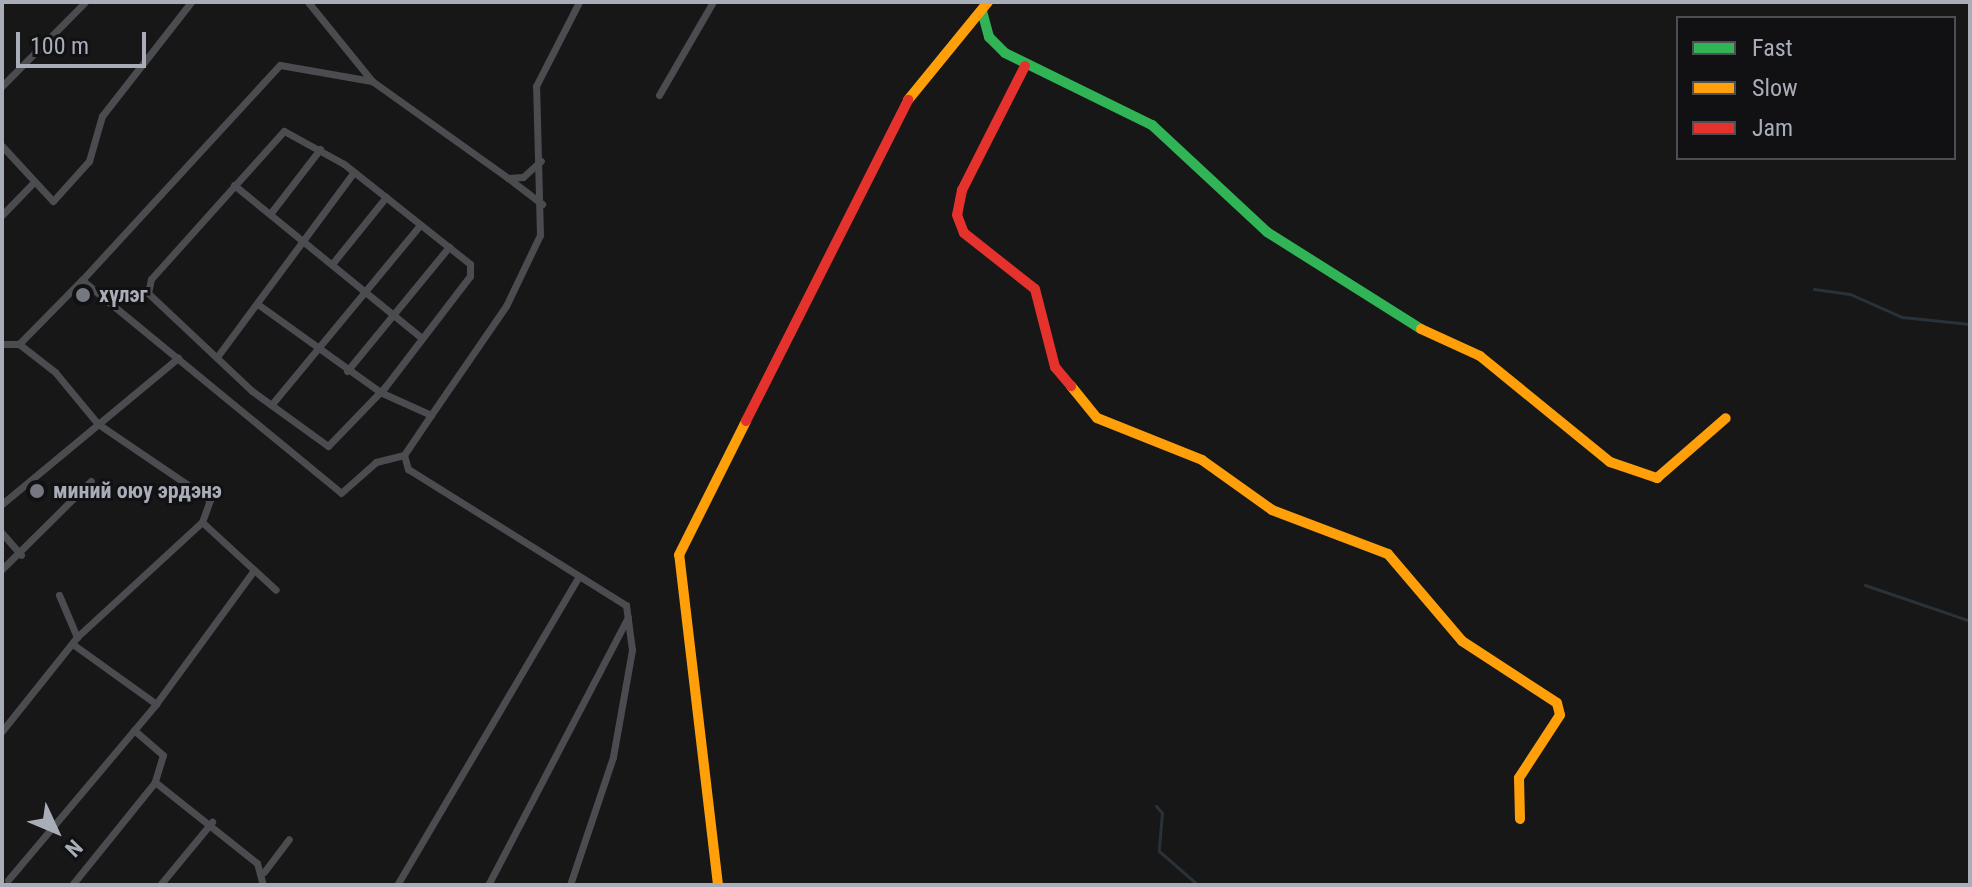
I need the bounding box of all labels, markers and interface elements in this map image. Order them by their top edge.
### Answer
scale bar [20,16,150,66]
legend [1676,16,1956,160]
text: 100 m [30,32,89,60]
text: Fast [1752,34,1793,62]
text: Slow [1752,74,1798,102]
text: Jam [1752,114,1793,142]
place label: хүлэг [99,282,148,308]
marker: хүлэг [74,286,92,304]
place label: миний оюу эрдэнэ [53,478,222,504]
marker: миний оюу эрдэнэ [28,482,46,500]
north arrow [16,791,96,871]
text: N [60,834,87,862]

